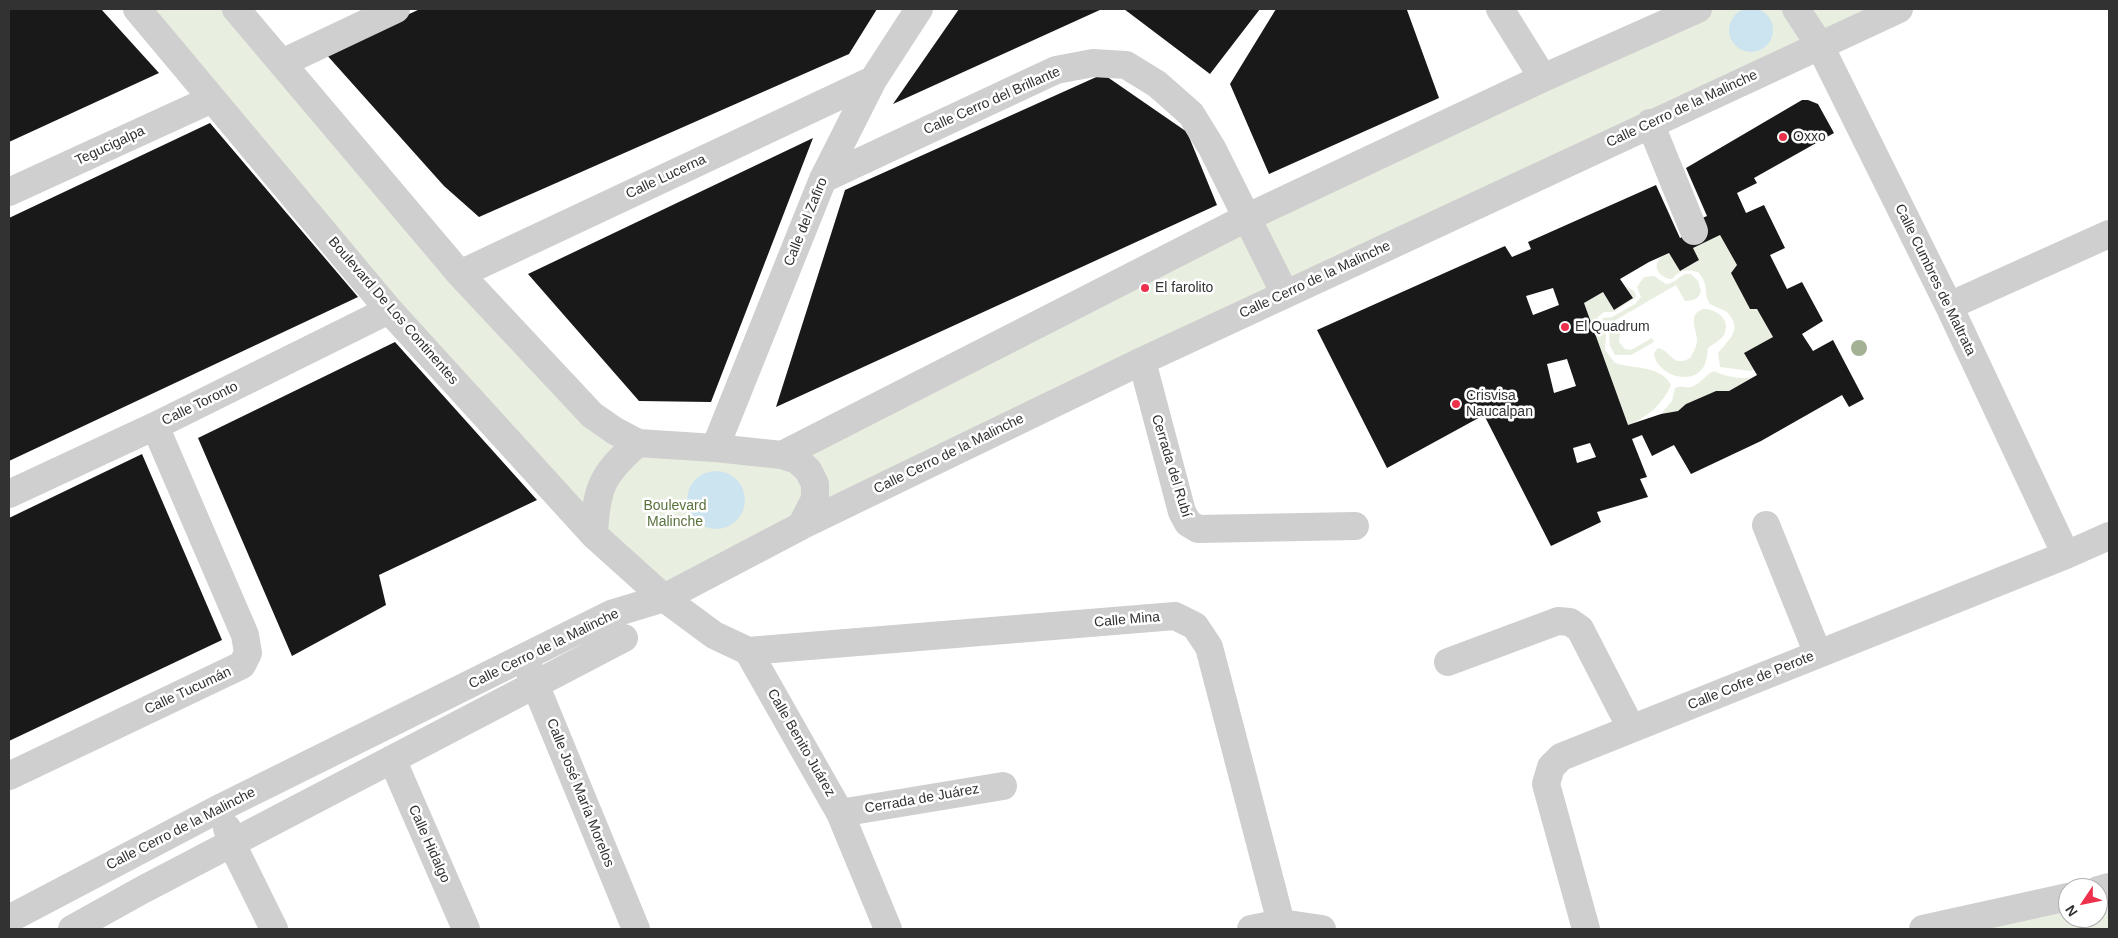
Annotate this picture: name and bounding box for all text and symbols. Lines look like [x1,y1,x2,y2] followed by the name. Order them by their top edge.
[921,63,1063,139] street label: Calle Cerro del Brillante
[1604,67,1760,151] street label: Calle Cerro de la Malinche
[73,123,147,169] street label: Tegucigalpa
[1793,129,1826,145] place label: Oxxo
[1777,131,1789,143] marker: Oxxo
[623,151,709,203] street label: Calle Lucerna
[781,175,831,269] street label: Calle del Zafiro
[1891,201,1979,359] street label: Calle Cumbres de Maltrata
[324,234,462,388] street label: Boulevard De Los Continentes
[1237,238,1393,322] street label: Calle Cerro de la Malinche
[1155,280,1213,296] place label: El farolito
[1139,282,1151,294] marker: El farolito
[1575,319,1650,335] place label: El Quadrum
[1559,321,1571,333] marker: El Quadrum
[159,378,241,430] street label: Calle Toronto
[1466,388,1533,421] place label: Crisvisa Naucalpan
[1450,398,1462,410] marker: Crisvisa Naucalpan
[871,410,1027,498] street label: Calle Cerro de la Malinche
[1147,413,1195,519] street label: Cerrada del Rubí
[643,498,707,530] park label: Boulevard Malinche
[466,605,622,693] street label: Calle Cerro de la Malinche
[1093,609,1161,631] street label: Calle Mina
[1685,648,1817,714] street label: Calle Cofre de Perote
[142,664,234,718] street label: Calle Tucumán
[763,686,839,800] street label: Calle Benito Juárez
[542,716,618,870] street label: Calle José María Morelos
[863,781,981,817] street label: Cerrada de Juárez
[104,784,258,874] street label: Calle Cerro de la Malinche
[404,803,454,885] street label: Calle Hidalgo
[2058,878,2108,928] north arrow
[2062,902,2081,919] text: N

